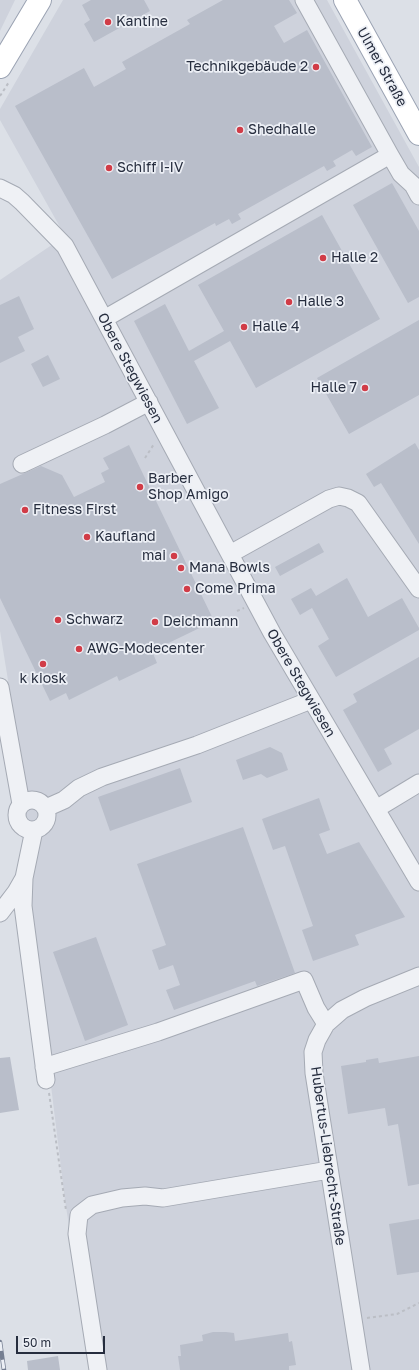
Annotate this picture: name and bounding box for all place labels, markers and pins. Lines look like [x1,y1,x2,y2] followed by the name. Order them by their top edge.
[116,14,168,30] place label: Kantine
[103,17,113,27] marker: Kantine
[186,59,308,75] place label: Technikgebäude 2
[311,62,321,72] marker: Technikgebäude 2
[248,122,316,138] place label: Shedhalle
[235,125,245,135] marker: Shedhalle
[117,160,183,176] place label: Schiff I-IV
[104,163,114,173] marker: Schiff I-IV
[331,250,378,266] place label: Halle 2
[318,253,328,263] marker: Halle 2
[297,294,344,310] place label: Halle 3
[284,297,294,307] marker: Halle 3
[252,319,300,335] place label: Halle 4
[239,322,249,332] marker: Halle 4
[311,380,357,396] place label: Halle 7
[360,383,370,393] marker: Halle 7
[148,471,229,504] place label: Barber Shop Amigo
[135,482,145,492] marker: Barber Shop Amigo
[33,502,116,518] place label: Fitness First
[20,505,30,515] marker: Fitness First
[95,529,156,545] place label: Kaufland
[82,532,92,542] marker: Kaufland
[142,548,166,564] place label: mai
[169,551,179,561] marker: mai
[189,560,270,576] place label: Mana Bowls
[176,563,186,573] marker: Mana Bowls
[195,581,276,597] place label: Come Prima
[182,584,192,594] marker: Come Prima
[66,612,123,628] place label: Schwarz
[163,614,238,630] place label: Deichmann
[53,615,63,625] marker: Schwarz
[150,617,160,627] marker: Deichmann
[87,641,205,657] place label: AWG-Modecenter
[74,644,84,654] marker: AWG-Modecenter
[38,659,48,669] marker: k kiosk
[20,671,66,687] place label: k kiosk

